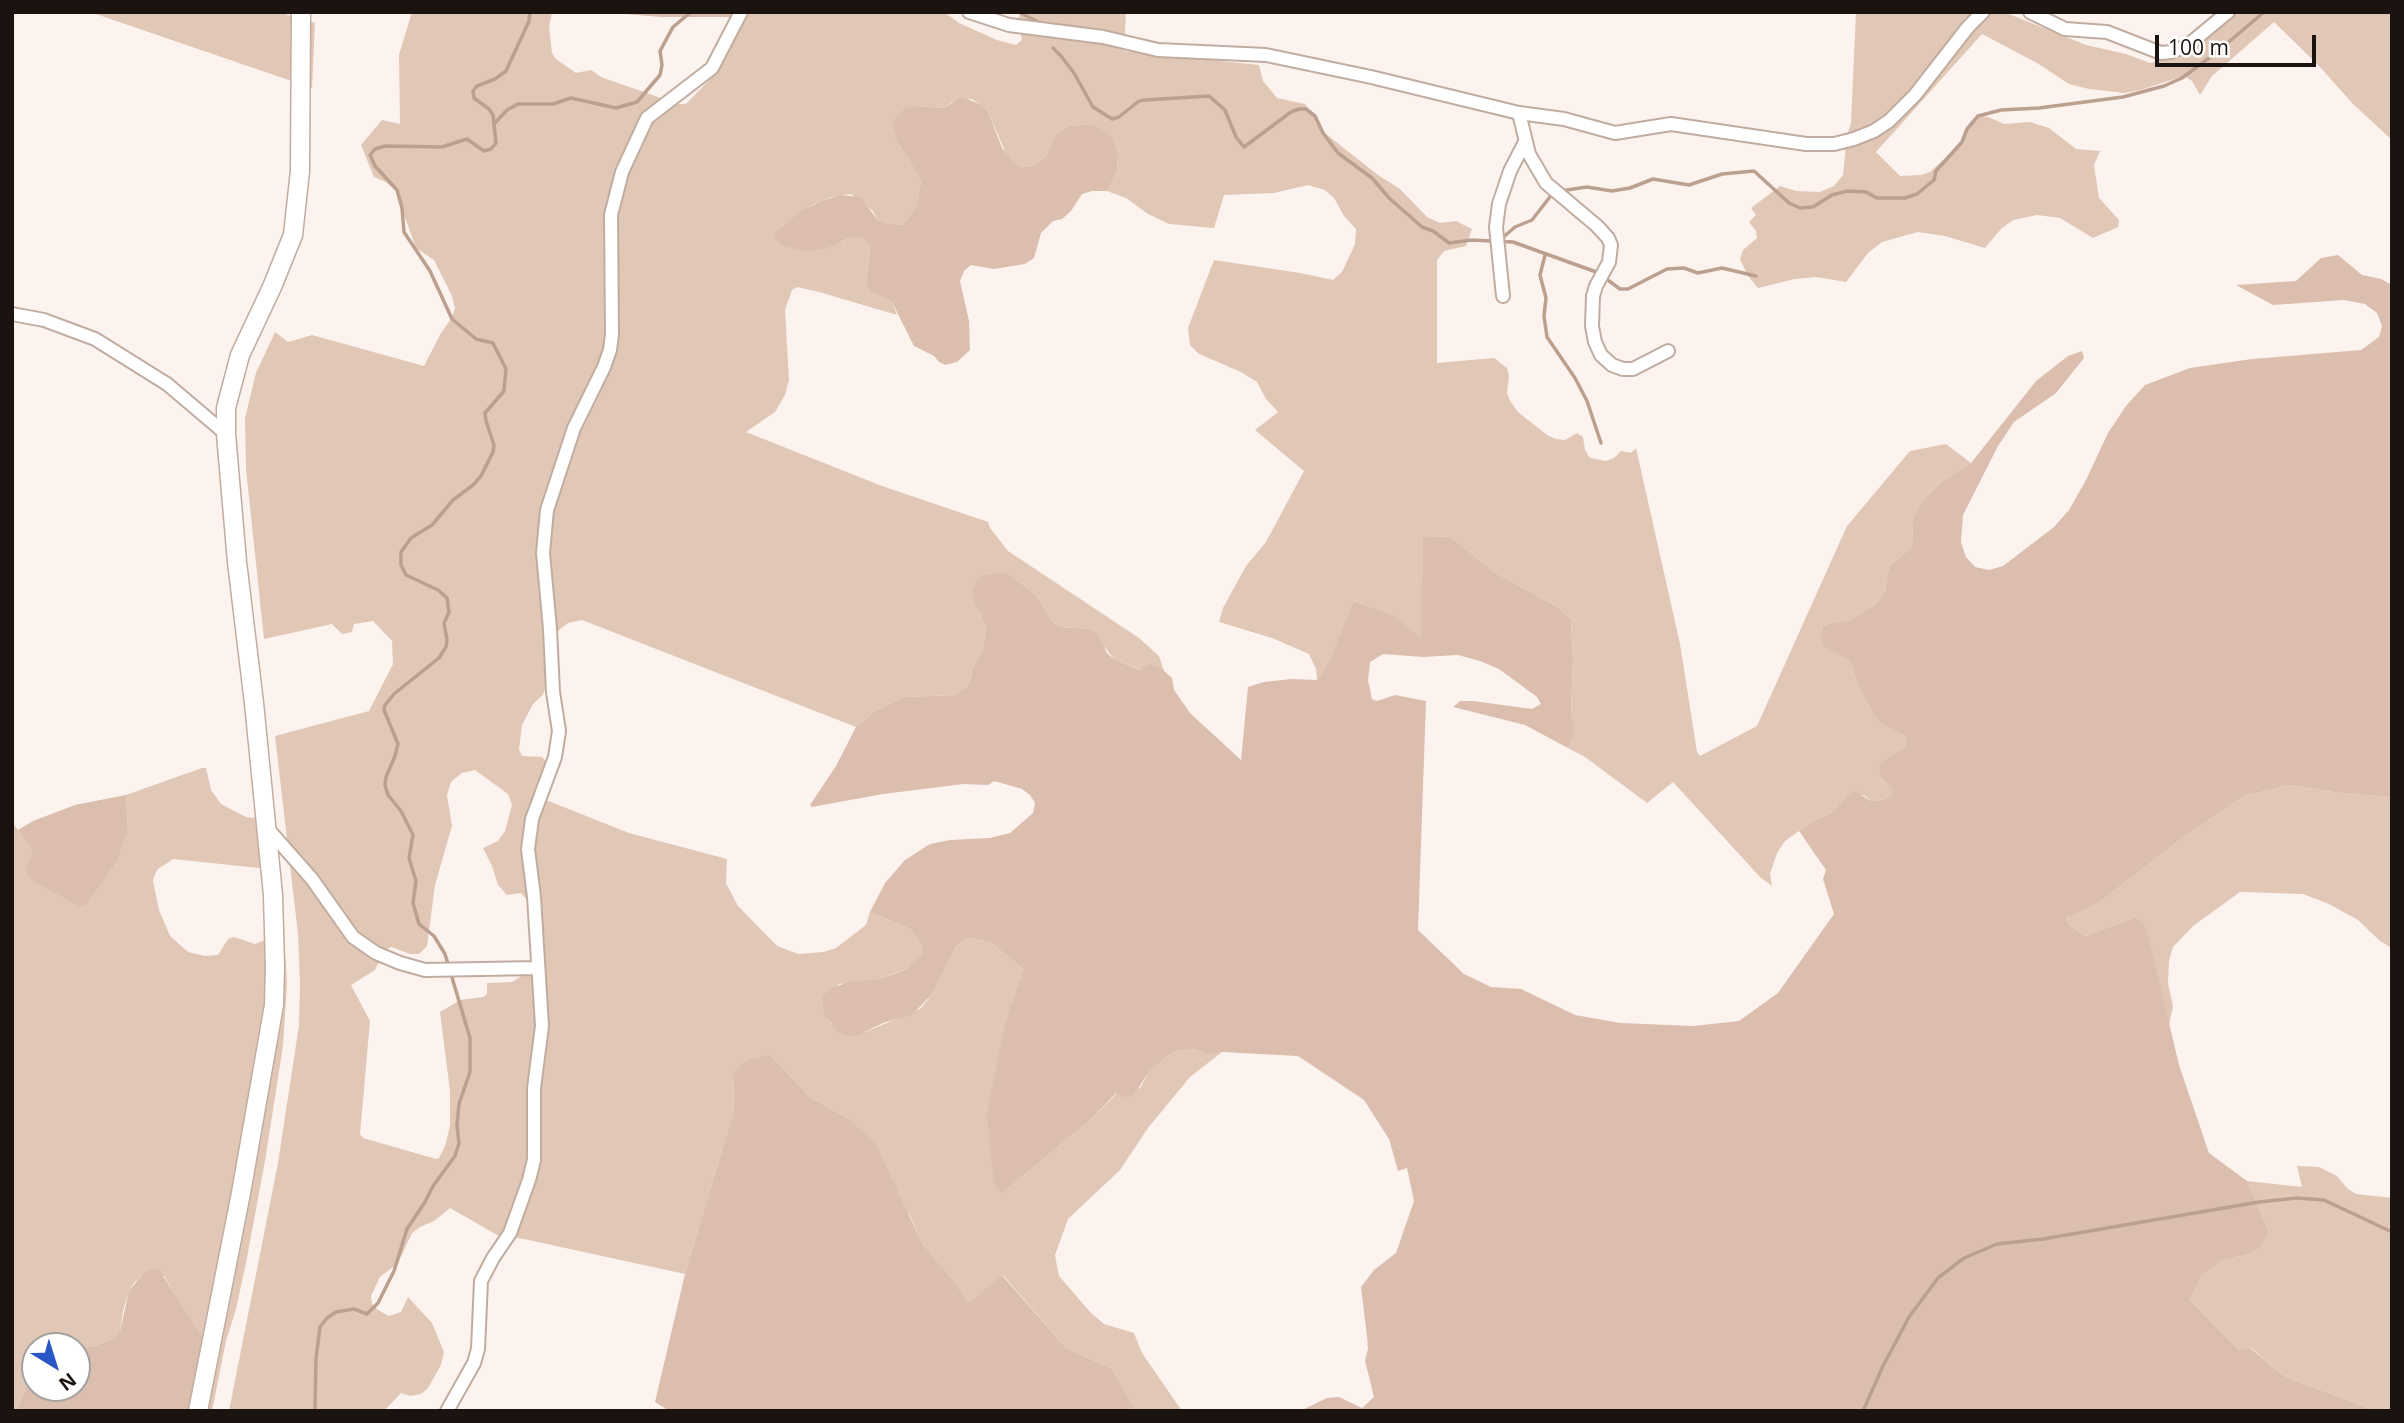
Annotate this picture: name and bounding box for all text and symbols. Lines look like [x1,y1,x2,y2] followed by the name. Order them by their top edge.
[2159,21,2320,65] scale bar
[2168,33,2229,61] text: 100 m
[21,1332,91,1402] north arrow
[54,1367,82,1397] text: N

